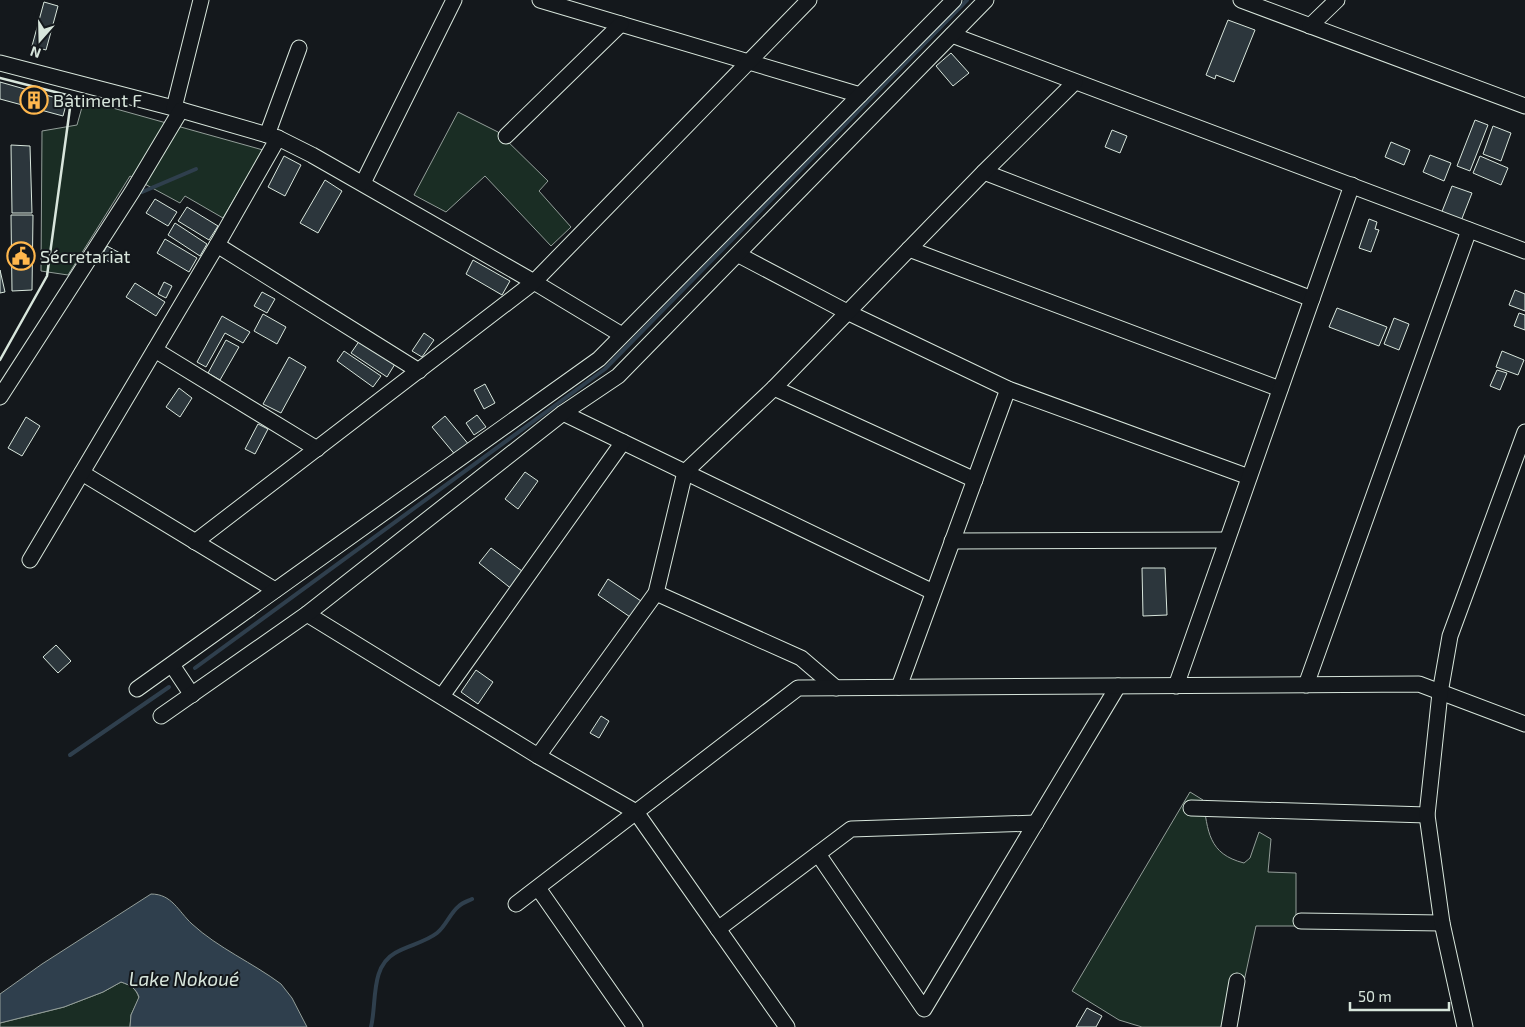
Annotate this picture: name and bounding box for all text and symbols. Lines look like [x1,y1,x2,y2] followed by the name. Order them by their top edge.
[15,15,65,65] north arrow
[28,43,43,62] text: N
[19,85,49,115] building icon: Bâtiment F
[53,89,142,111] place label: Bâtiment F
[6,241,36,271] public building icon: Sécretariat
[40,245,131,267] place label: Sécretariat
[129,967,239,990] water label: Lake Nokoué
[1350,980,1449,1012] scale bar
[1358,987,1392,1005] text: 50 m

